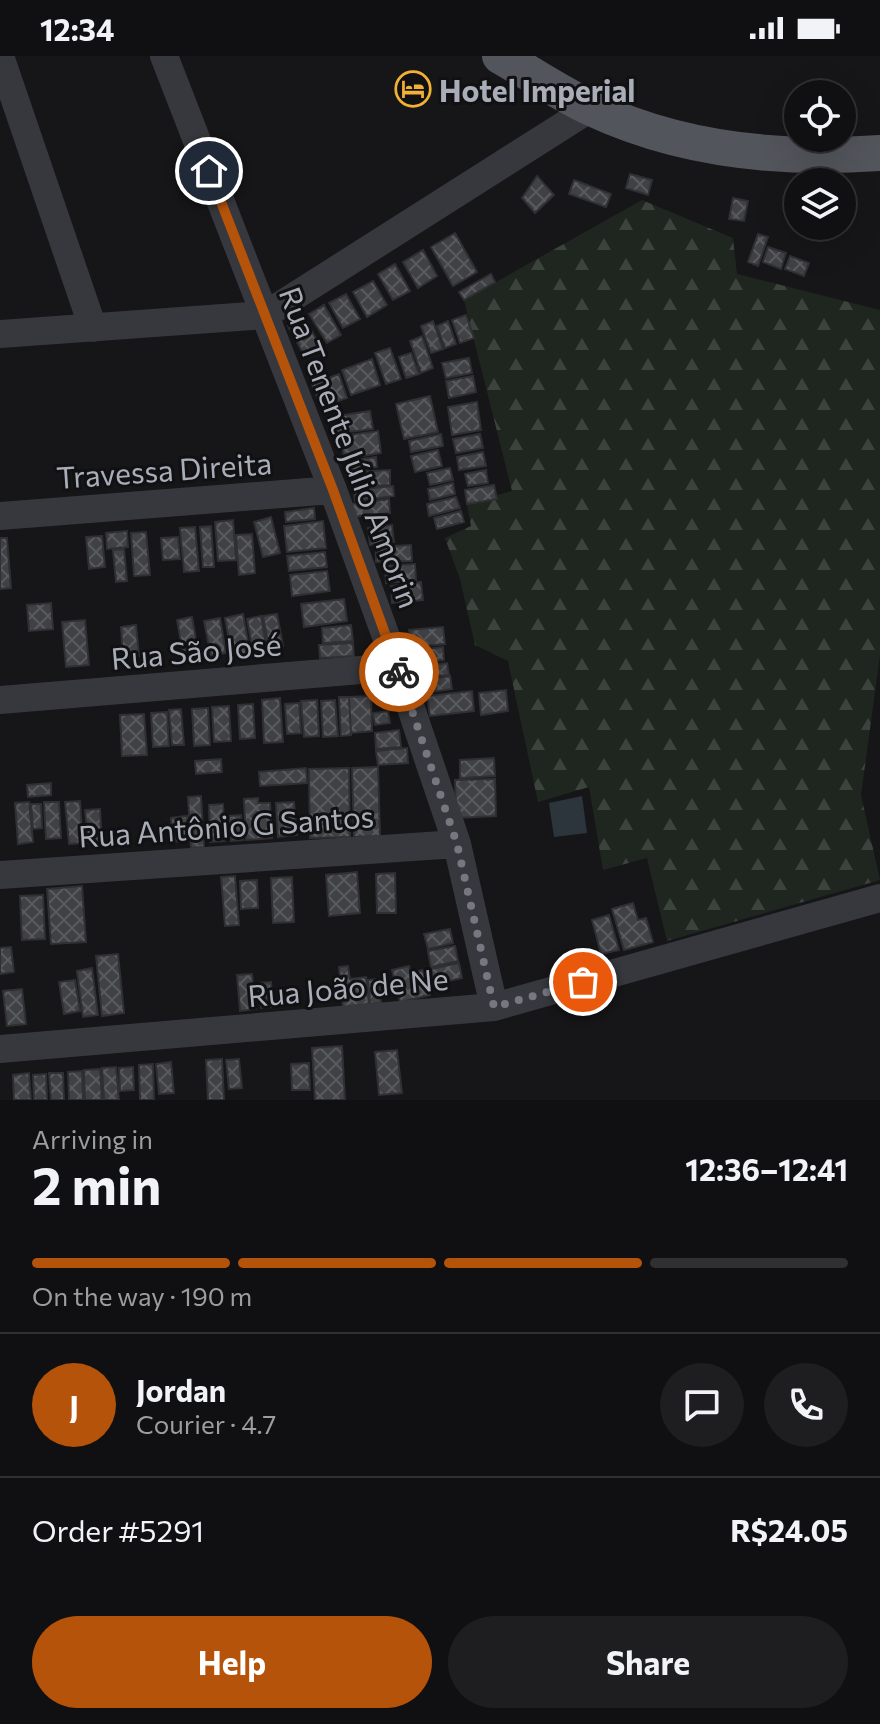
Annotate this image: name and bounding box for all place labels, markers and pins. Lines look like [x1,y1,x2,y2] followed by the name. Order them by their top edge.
[394,70,432,108] hotel icon: Hotel Imperial
[439,71,635,108] place label: Hotel Imperial
[175,137,243,205] pin
[549,948,617,1016] pin

